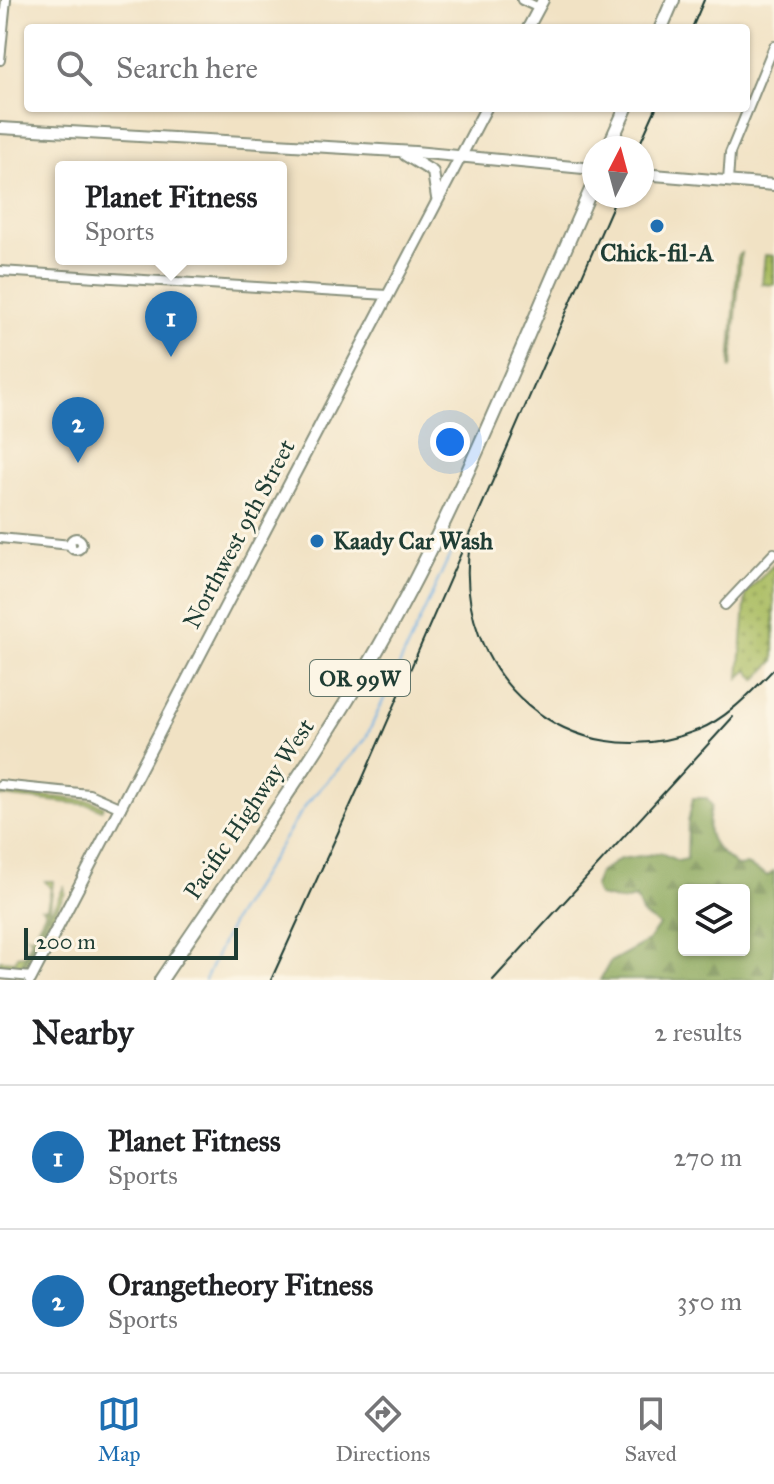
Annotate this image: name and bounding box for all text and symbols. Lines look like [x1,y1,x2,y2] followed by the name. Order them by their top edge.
[24,24,750,112] search box
[52,46,96,90] icon: search
[116,50,258,86] text: Search here
[582,136,654,208] north arrow
[55,161,287,265] popup
[85,179,257,215] text: Planet Fitness
[85,215,154,247] text: Sports
[648,217,666,235] marker: Chick-fil-A
[600,238,715,268] place label: Chick-fil-A
[145,291,197,357] pin: 1
[52,397,104,463] pin: 2
[430,422,470,462] your location
[176,434,302,634] street label: Northwest 9th Street
[333,526,494,556] place label: Kaady Car Wash
[308,532,326,550] marker: Kaady Car Wash
[310,660,410,696] road number: OR 99W
[177,712,321,905] street label: Pacific Highway West
[678,884,750,956] map controls
[678,884,750,956] button: layers
[24,924,238,960] scale bar
[36,928,96,955] text: 200 m
[32,1012,134,1053] text: Nearby
[654,1016,742,1048] text: 2 results
[108,1123,281,1159] text: Planet Fitness
[53,1141,63,1173] text: 1
[673,1141,742,1173] text: 270 m
[108,1159,178,1191] text: Sports
[108,1267,373,1303] text: Orangetheory Fitness
[52,1285,64,1317] text: 2
[677,1285,742,1317] text: 350 m
[108,1303,178,1335] text: Sports
[97,1392,141,1467] tab: Map
[335,1392,430,1467] tab: Directions
[625,1392,677,1467] tab: Saved

